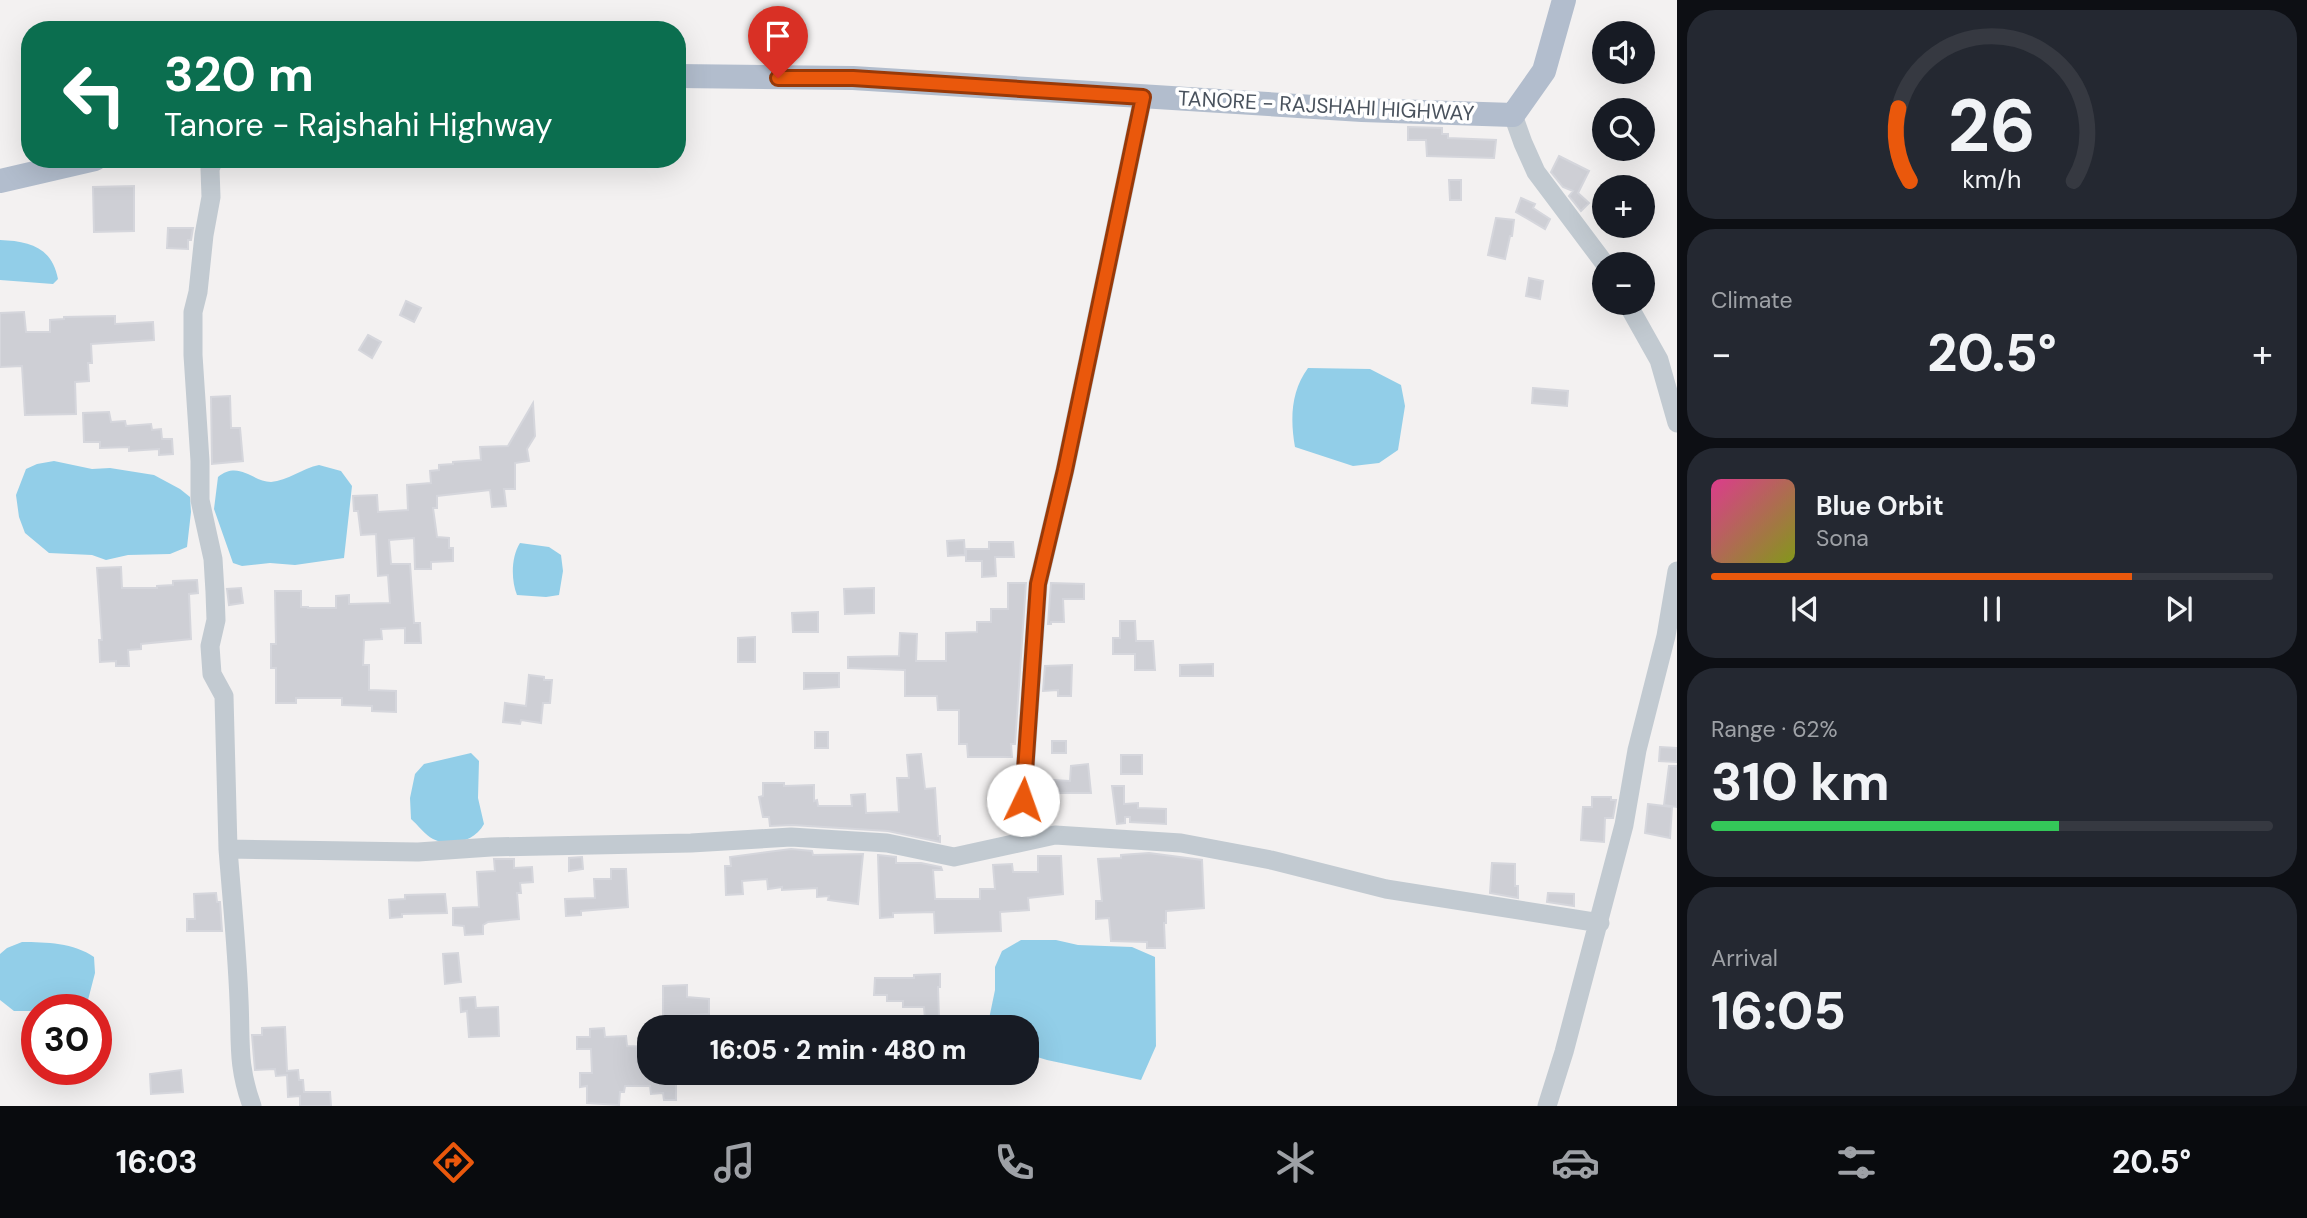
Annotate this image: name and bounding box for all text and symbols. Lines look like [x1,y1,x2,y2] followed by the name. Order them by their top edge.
[748,6,808,78] pin
[759,17,797,55] icon: arrive
[1592,21,1655,315] map controls
[1592,21,1655,84] button: sound
[164,42,314,106] text: 320 m
[49,49,140,140] icon: left
[1948,79,2036,174] text: 26
[1177,84,1475,128] street label: TANORE - RAJSHAHI HIGHWAY
[1592,98,1655,161] button: search
[164,104,553,146] text: Tanore - Rajshahi Highway
[1962,162,2022,195] text: km/h
[1592,175,1655,238] button: +
[1592,252,1655,315] button: −
[1711,285,1793,315] text: Climate
[1927,319,2057,387] text: 20.5°
[1711,329,1732,379] text: −
[2252,329,2273,379] text: +
[1816,489,1944,523] text: Blue Orbit
[1816,523,1869,553] text: Sona
[1786,590,1824,628] icon: previous
[1973,590,2011,628] icon: pause
[2160,590,2198,628] icon: next
[1711,714,1837,744] text: Range · 62%
[1711,748,1890,816] text: 310 km
[986,763,1060,837] position arrow
[1711,943,1778,973] text: Arrival
[1711,977,1846,1045] text: 16:05
[21,994,112,1085] speed limit sign: 30
[710,1033,966,1067] text: 16:05 · 2 min · 480 m
[429,1138,478,1187] icon: directions
[710,1138,759,1187] icon: music
[990,1138,1039,1187] icon: phone
[1271,1138,1320,1187] icon: climate
[1551,1138,1600,1187] icon: car
[1832,1138,1881,1187] icon: filters
[116,1141,198,1183] text: 16:03
[2112,1141,2191,1183] text: 20.5°

